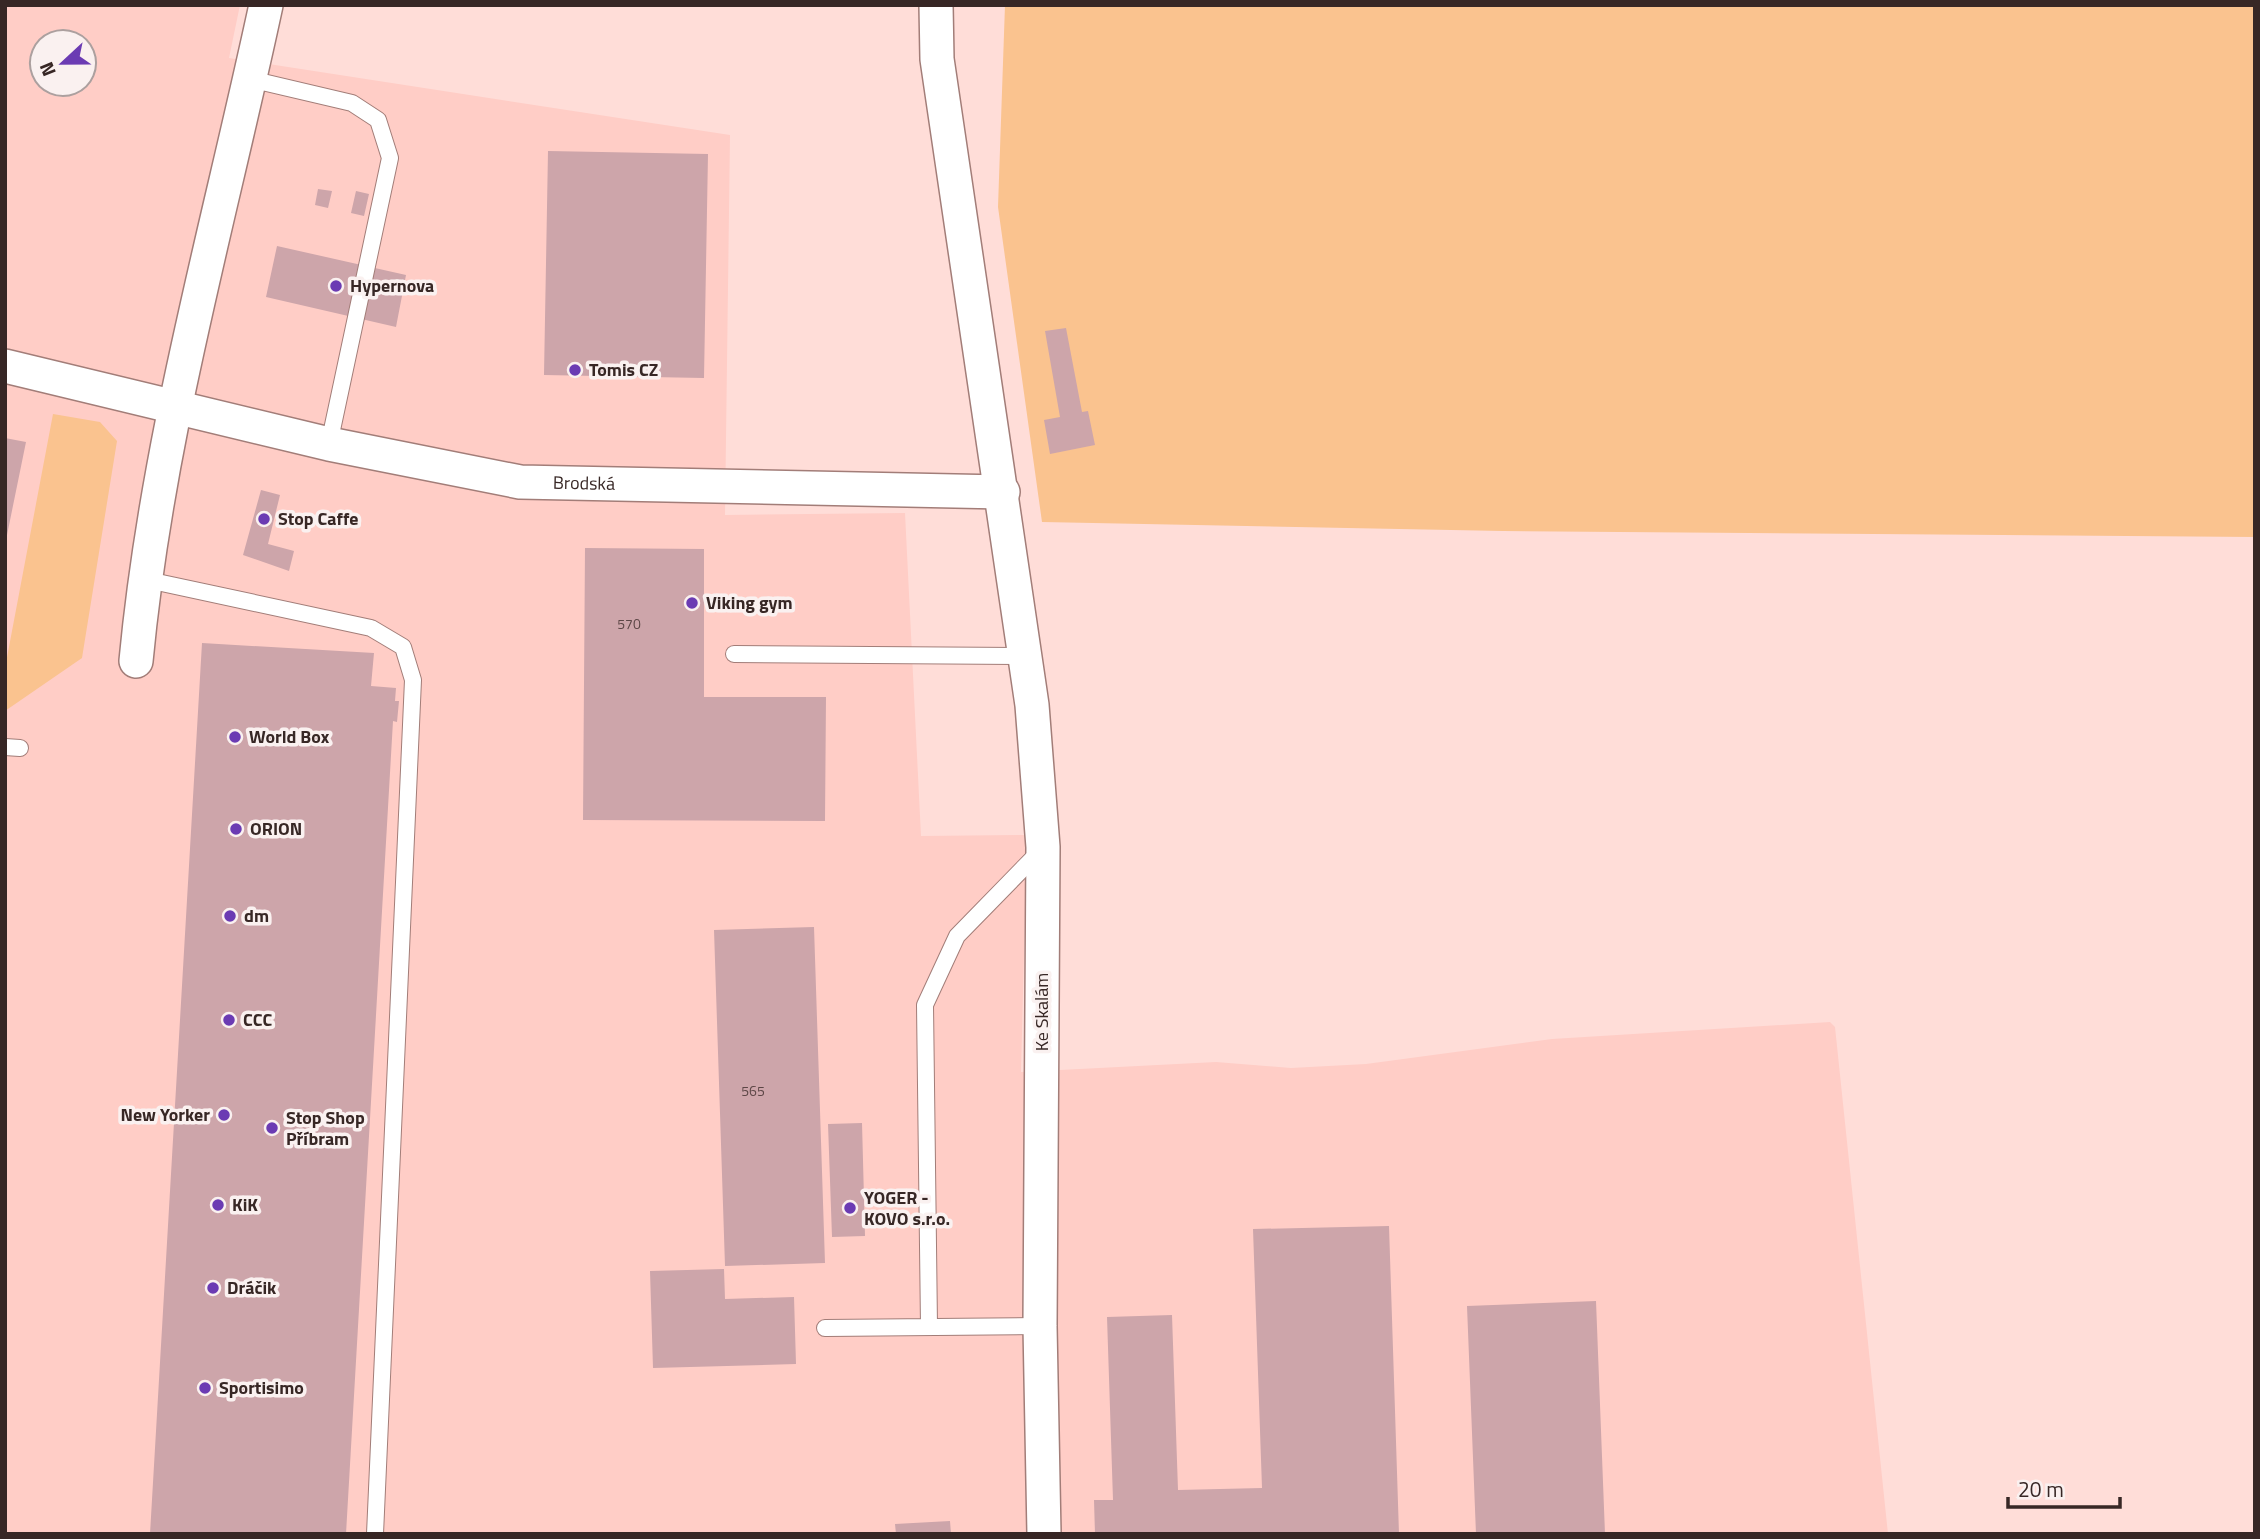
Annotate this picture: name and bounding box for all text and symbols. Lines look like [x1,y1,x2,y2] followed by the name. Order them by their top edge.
[28,28,98,98] north arrow
[31,58,63,81] text: N
[350,272,434,299] place label: Hypernova
[328,278,344,294] marker: Hypernova
[589,356,658,383] place label: Tomis CZ
[567,362,583,378] marker: Tomis CZ
[553,469,615,497] street label: Brodská
[278,505,359,532] place label: Stop Caffe
[256,511,272,527] marker: Stop Caffe
[706,589,793,616] place label: Viking gym
[684,595,700,611] marker: Viking gym
[617,613,641,634] house number: 570
[249,723,330,750] place label: World Box
[227,729,243,745] marker: World Box
[250,815,302,842] place label: ORION
[228,821,244,837] marker: ORION
[244,902,269,929] place label: dm
[222,908,238,924] marker: dm
[1028,973,1055,1051] street label: Ke Skalám
[243,1006,273,1033] place label: CCC
[221,1012,237,1028] marker: CCC
[741,1080,765,1101] house number: 565
[121,1101,210,1128] place label: New Yorker
[286,1104,365,1152] place label: Stop Shop Příbram
[216,1107,232,1123] marker: New Yorker
[264,1120,280,1136] marker: Stop Shop Příbram
[864,1184,950,1232] place label: YOGER - KOVO s.r.o.
[232,1191,258,1218] place label: KiK
[210,1197,226,1213] marker: KiK
[842,1200,858,1216] marker: YOGER - KOVO s.r.o.
[227,1274,277,1301] place label: Dráčik
[205,1280,221,1296] marker: Dráčik
[219,1374,304,1401] place label: Sportisimo
[197,1380,213,1396] marker: Sportisimo
[2008,1466,2120,1510] scale bar
[2018,1473,2064,1505] text: 20 m

